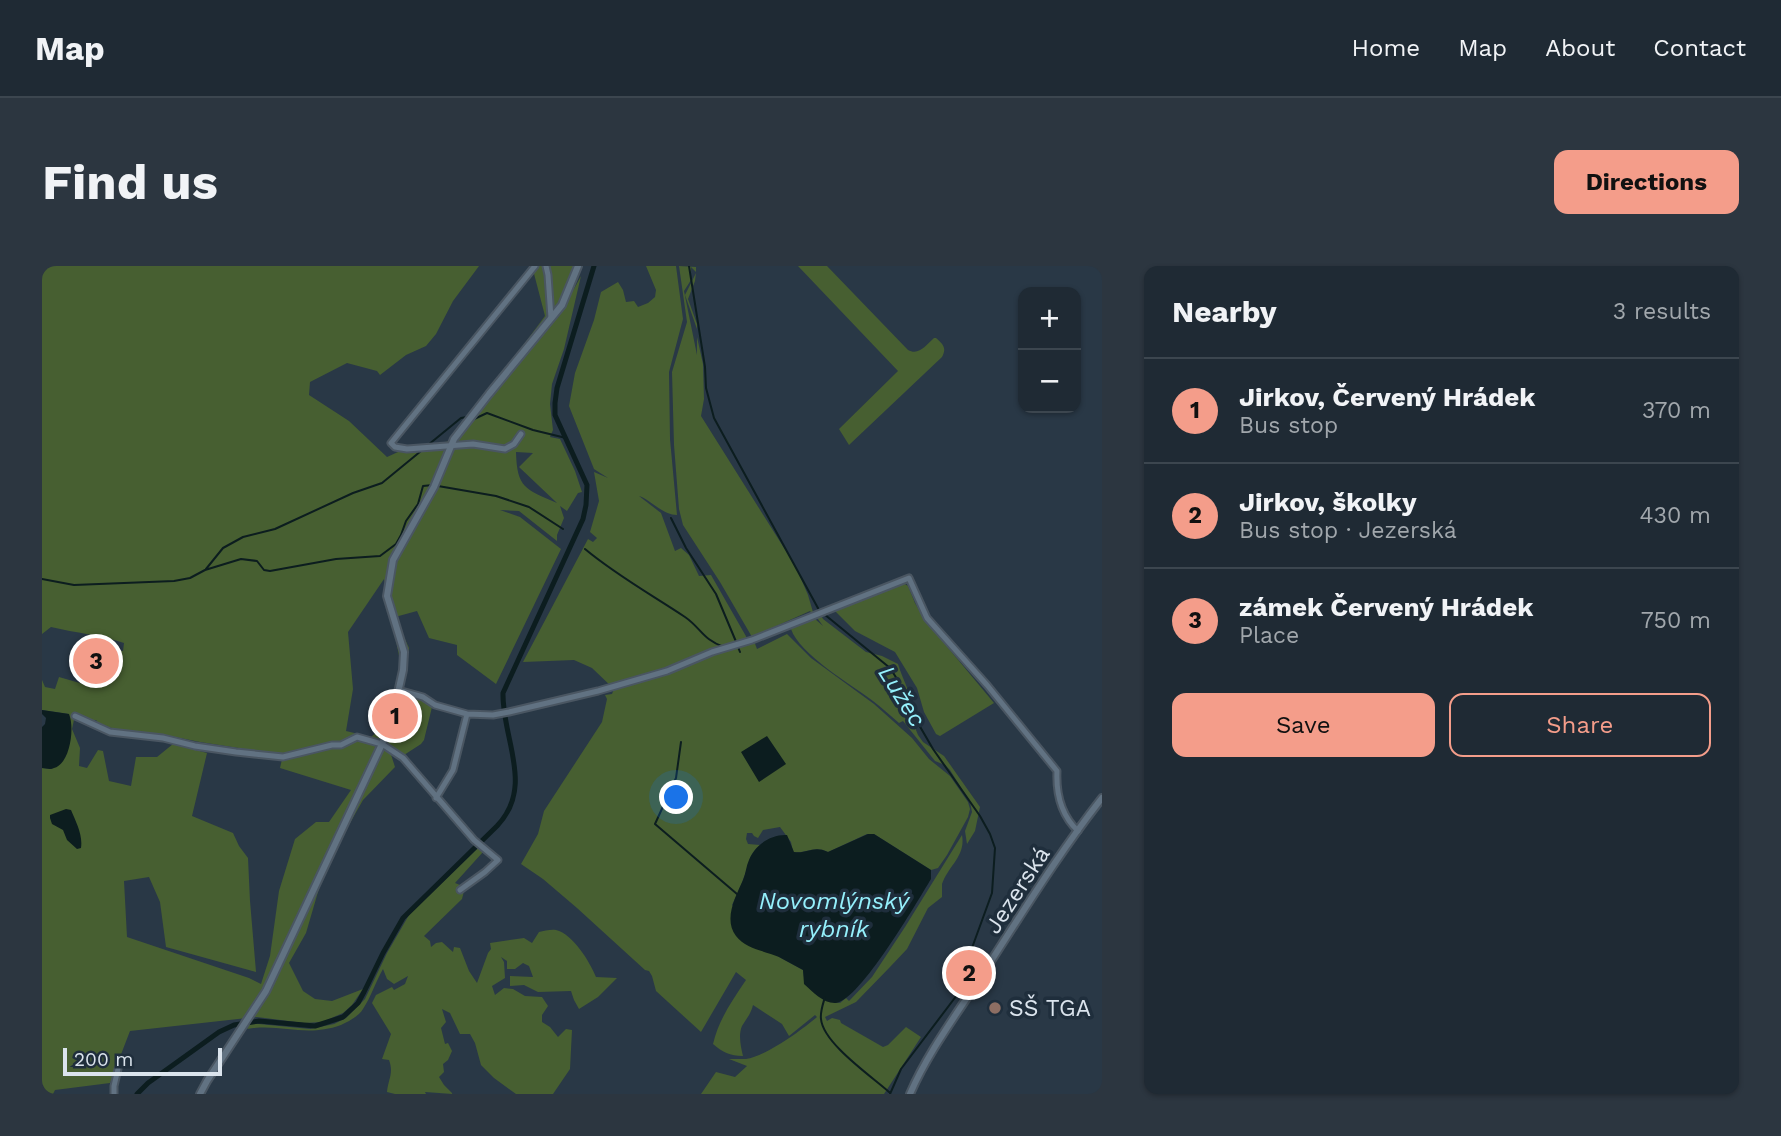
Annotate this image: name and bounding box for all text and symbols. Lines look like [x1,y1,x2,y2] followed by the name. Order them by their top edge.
[35,29,105,68] text: Map
[1352,34,1420,62] text: Home
[1458,34,1507,62] text: Map
[1545,34,1615,62] text: About
[1653,34,1746,62] text: Contact
[1554,150,1739,214] button: Directions
[42,153,218,211] text: Find us
[1018,287,1081,413] map controls
[1018,287,1081,350] button: +
[1172,294,1277,329] text: Nearby
[1613,298,1711,325] text: 3 results
[1018,350,1081,413] button: −
[1239,382,1536,412] text: Jirkov, Červený Hrádek
[1190,397,1200,424] text: 1
[1642,397,1711,424] text: 370 m
[1239,412,1338,439] text: Bus stop
[1239,487,1417,517] text: Jirkov, školky
[1188,502,1202,529] text: 2
[1639,502,1711,529] text: 430 m
[1239,517,1457,544] text: Bus stop · Jezerská
[1239,592,1533,622] text: zámek Červený Hrádek
[1188,607,1202,634] text: 3
[1641,607,1711,634] text: 750 m
[1239,622,1299,649] text: Place
[73,635,119,687] pin: 3
[873,660,932,732] water label: Lužec
[372,690,418,742] pin: 1
[1172,693,1435,757] button: Save
[1449,693,1711,757] button: Share
[659,780,693,814] your location
[979,842,1056,939] street label: Jezerská
[759,887,911,943] water label: Novomlýnský rybník
[946,947,992,999] pin: 2
[1009,994,1091,1022] place label: SŠ TGA
[987,1000,1003,1016] marker: SŠ TGA
[63,1045,222,1077] scale bar
[74,1048,133,1071] text: 200 m

